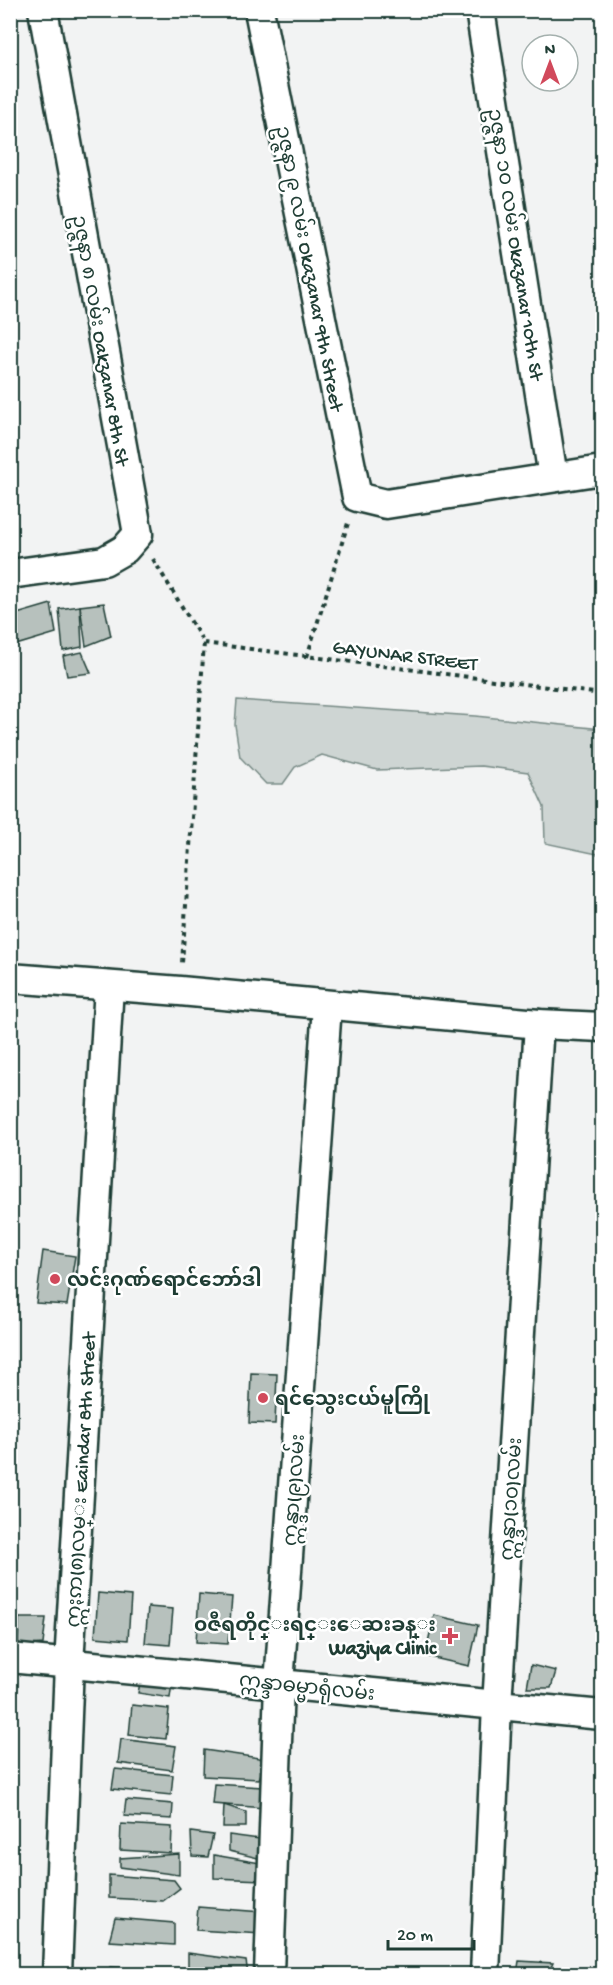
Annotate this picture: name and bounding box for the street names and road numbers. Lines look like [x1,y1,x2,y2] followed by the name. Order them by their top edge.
[479,106,553,384] street label: ဥဇ္ဇနာ ၁၀ လမ်း Okazanar 10th St
[267,123,353,415] street label: ဥဇ္ဇနာ ၉ လမ်း Okazanar 9th Street
[64,212,138,470] street label: ဥဇ္ဇနာ ၈ လမ်း Oakzanar 8th St
[331,637,479,678] street label: GAYUNAR STREET
[64,1330,104,1628] street label: ဣႏၵာ(၈)လမ္း Eaindar 8th Street
[275,1433,313,1547] street label: ဣန္ဒာ(၉)လမ်း
[492,1436,531,1562] street label: ဣန္ဒာ(၁၀)လမ်း
[237,1665,376,1710] street label: ဣန္ဒာဓမ္မာရုံလမ်း

